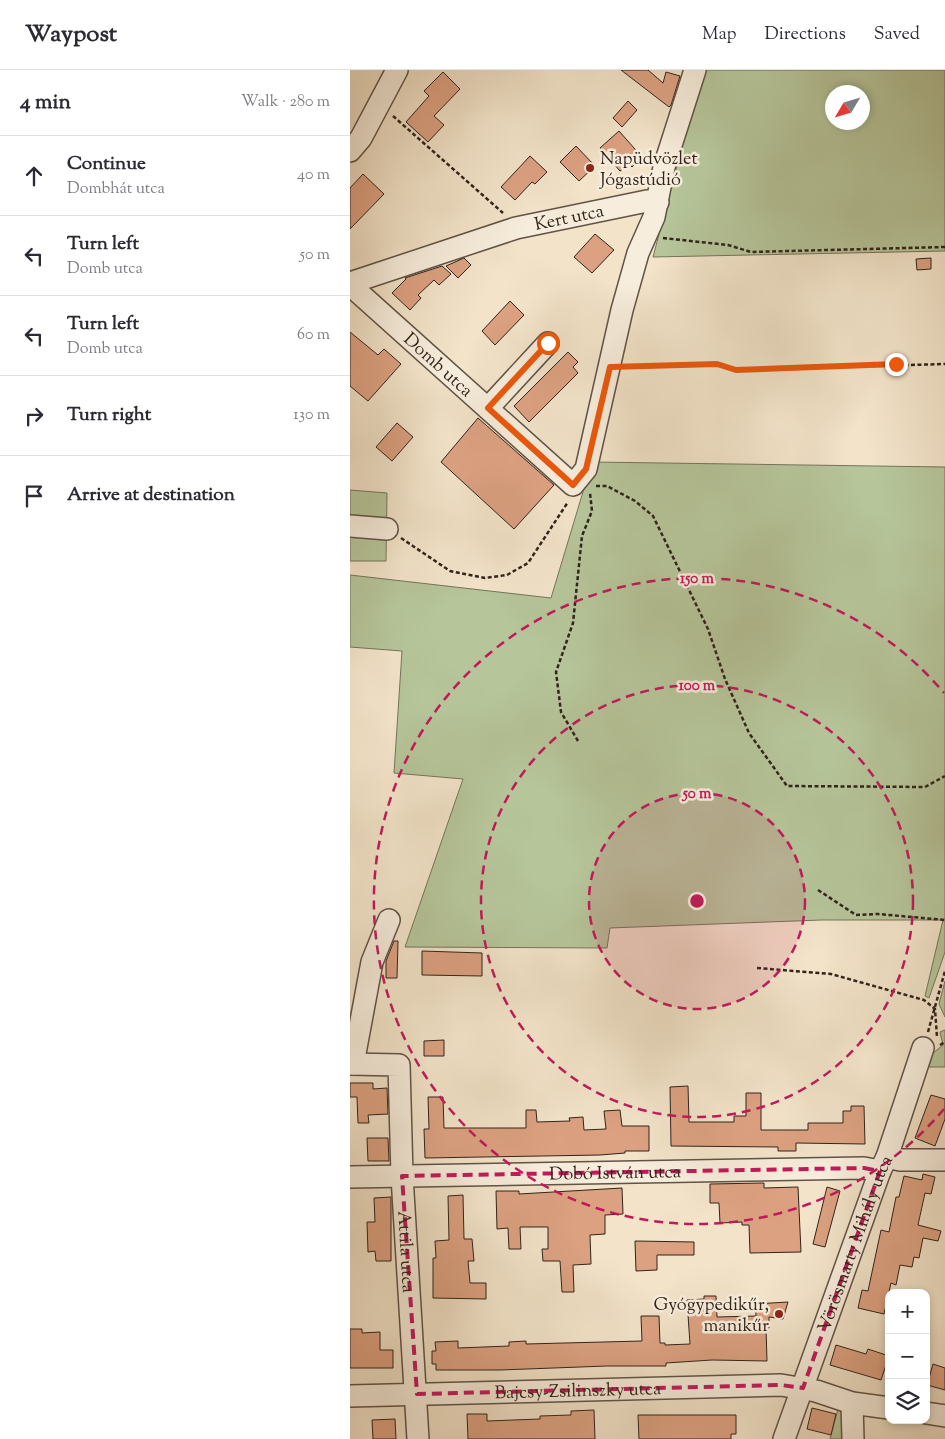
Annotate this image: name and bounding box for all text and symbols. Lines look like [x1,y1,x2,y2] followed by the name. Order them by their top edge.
[25,18,117,52] text: Waypost
[702,22,737,48] text: Map
[765,22,846,48] text: Directions
[874,22,920,48] text: Saved
[825,85,870,130] north arrow
[20,88,71,118] text: 4 min
[241,91,330,114] text: Walk · 280 m
[599,147,698,194] place label: Napüdvözlet Jógastúdió
[67,151,146,178] text: Continue
[20,162,48,190] icon: ahead
[584,162,596,174] marker: Napüdvözlet Jógastúdió
[297,164,330,187] text: 40 m
[67,178,165,201] text: Dombhát utca
[532,199,607,239] street label: Kert utca
[67,231,139,258] text: Turn left
[20,242,48,270] icon: left
[299,244,330,267] text: 50 m
[67,258,143,281] text: Domb utca
[67,311,139,338] text: Turn left
[20,322,48,350] icon: left
[297,324,330,347] text: 60 m
[397,328,478,404] street label: Domb utca
[537,332,560,355] route start
[67,338,143,361] text: Domb utca
[885,353,908,376] route end
[20,402,48,430] icon: right
[67,402,151,429] text: Turn right
[293,404,330,427] text: 130 m
[20,482,48,510] icon: arrive
[67,482,235,509] text: Arrive at destination
[680,569,714,590] text: 150 m
[679,676,716,697] text: 100 m
[682,784,712,805] text: 50 m
[688,892,706,910] centre of rings
[812,1151,901,1336] street label: Vörösmarty Mihály utca
[549,1160,681,1189] street label: Dobó István utca
[389,1210,420,1294] street label: Attila utca
[885,1289,930,1424] map controls
[885,1289,930,1334] button: +
[653,1293,769,1340] place label: Gyógypedikűr, manikűr
[773,1308,785,1320] marker: Gyógypedikűr, manikűr
[885,1334,930,1379] button: −
[494,1377,662,1407] street label: Bajcsy-Zsilinszky utca
[885,1379,930,1424] button: layers

